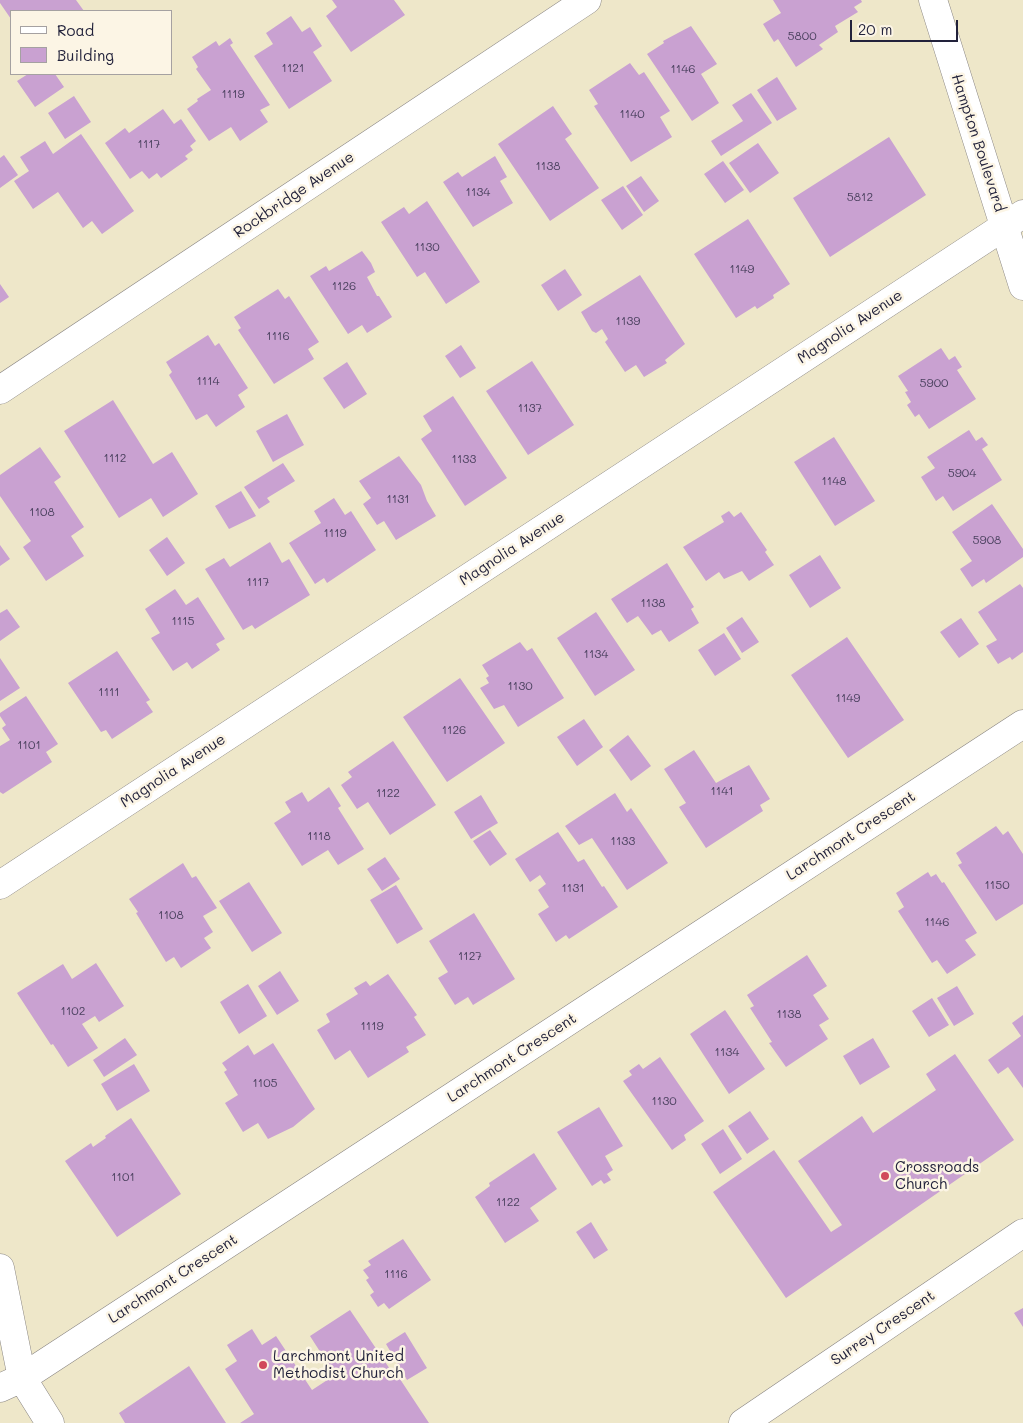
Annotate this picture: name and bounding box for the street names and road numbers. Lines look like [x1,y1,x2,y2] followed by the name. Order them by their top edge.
[947,72,1009,214] street label: Hampton Boulevard
[230,148,358,242] street label: Rockbridge Avenue
[794,286,906,368] street label: Magnolia Avenue
[456,508,568,590] street label: Magnolia Avenue
[117,730,229,812] street label: Magnolia Avenue
[783,787,919,885] street label: Larchmont Crescent
[444,1009,580,1107] street label: Larchmont Crescent
[105,1230,241,1328] street label: Larchmont Crescent
[828,1287,938,1369] street label: Surrey Crescent

